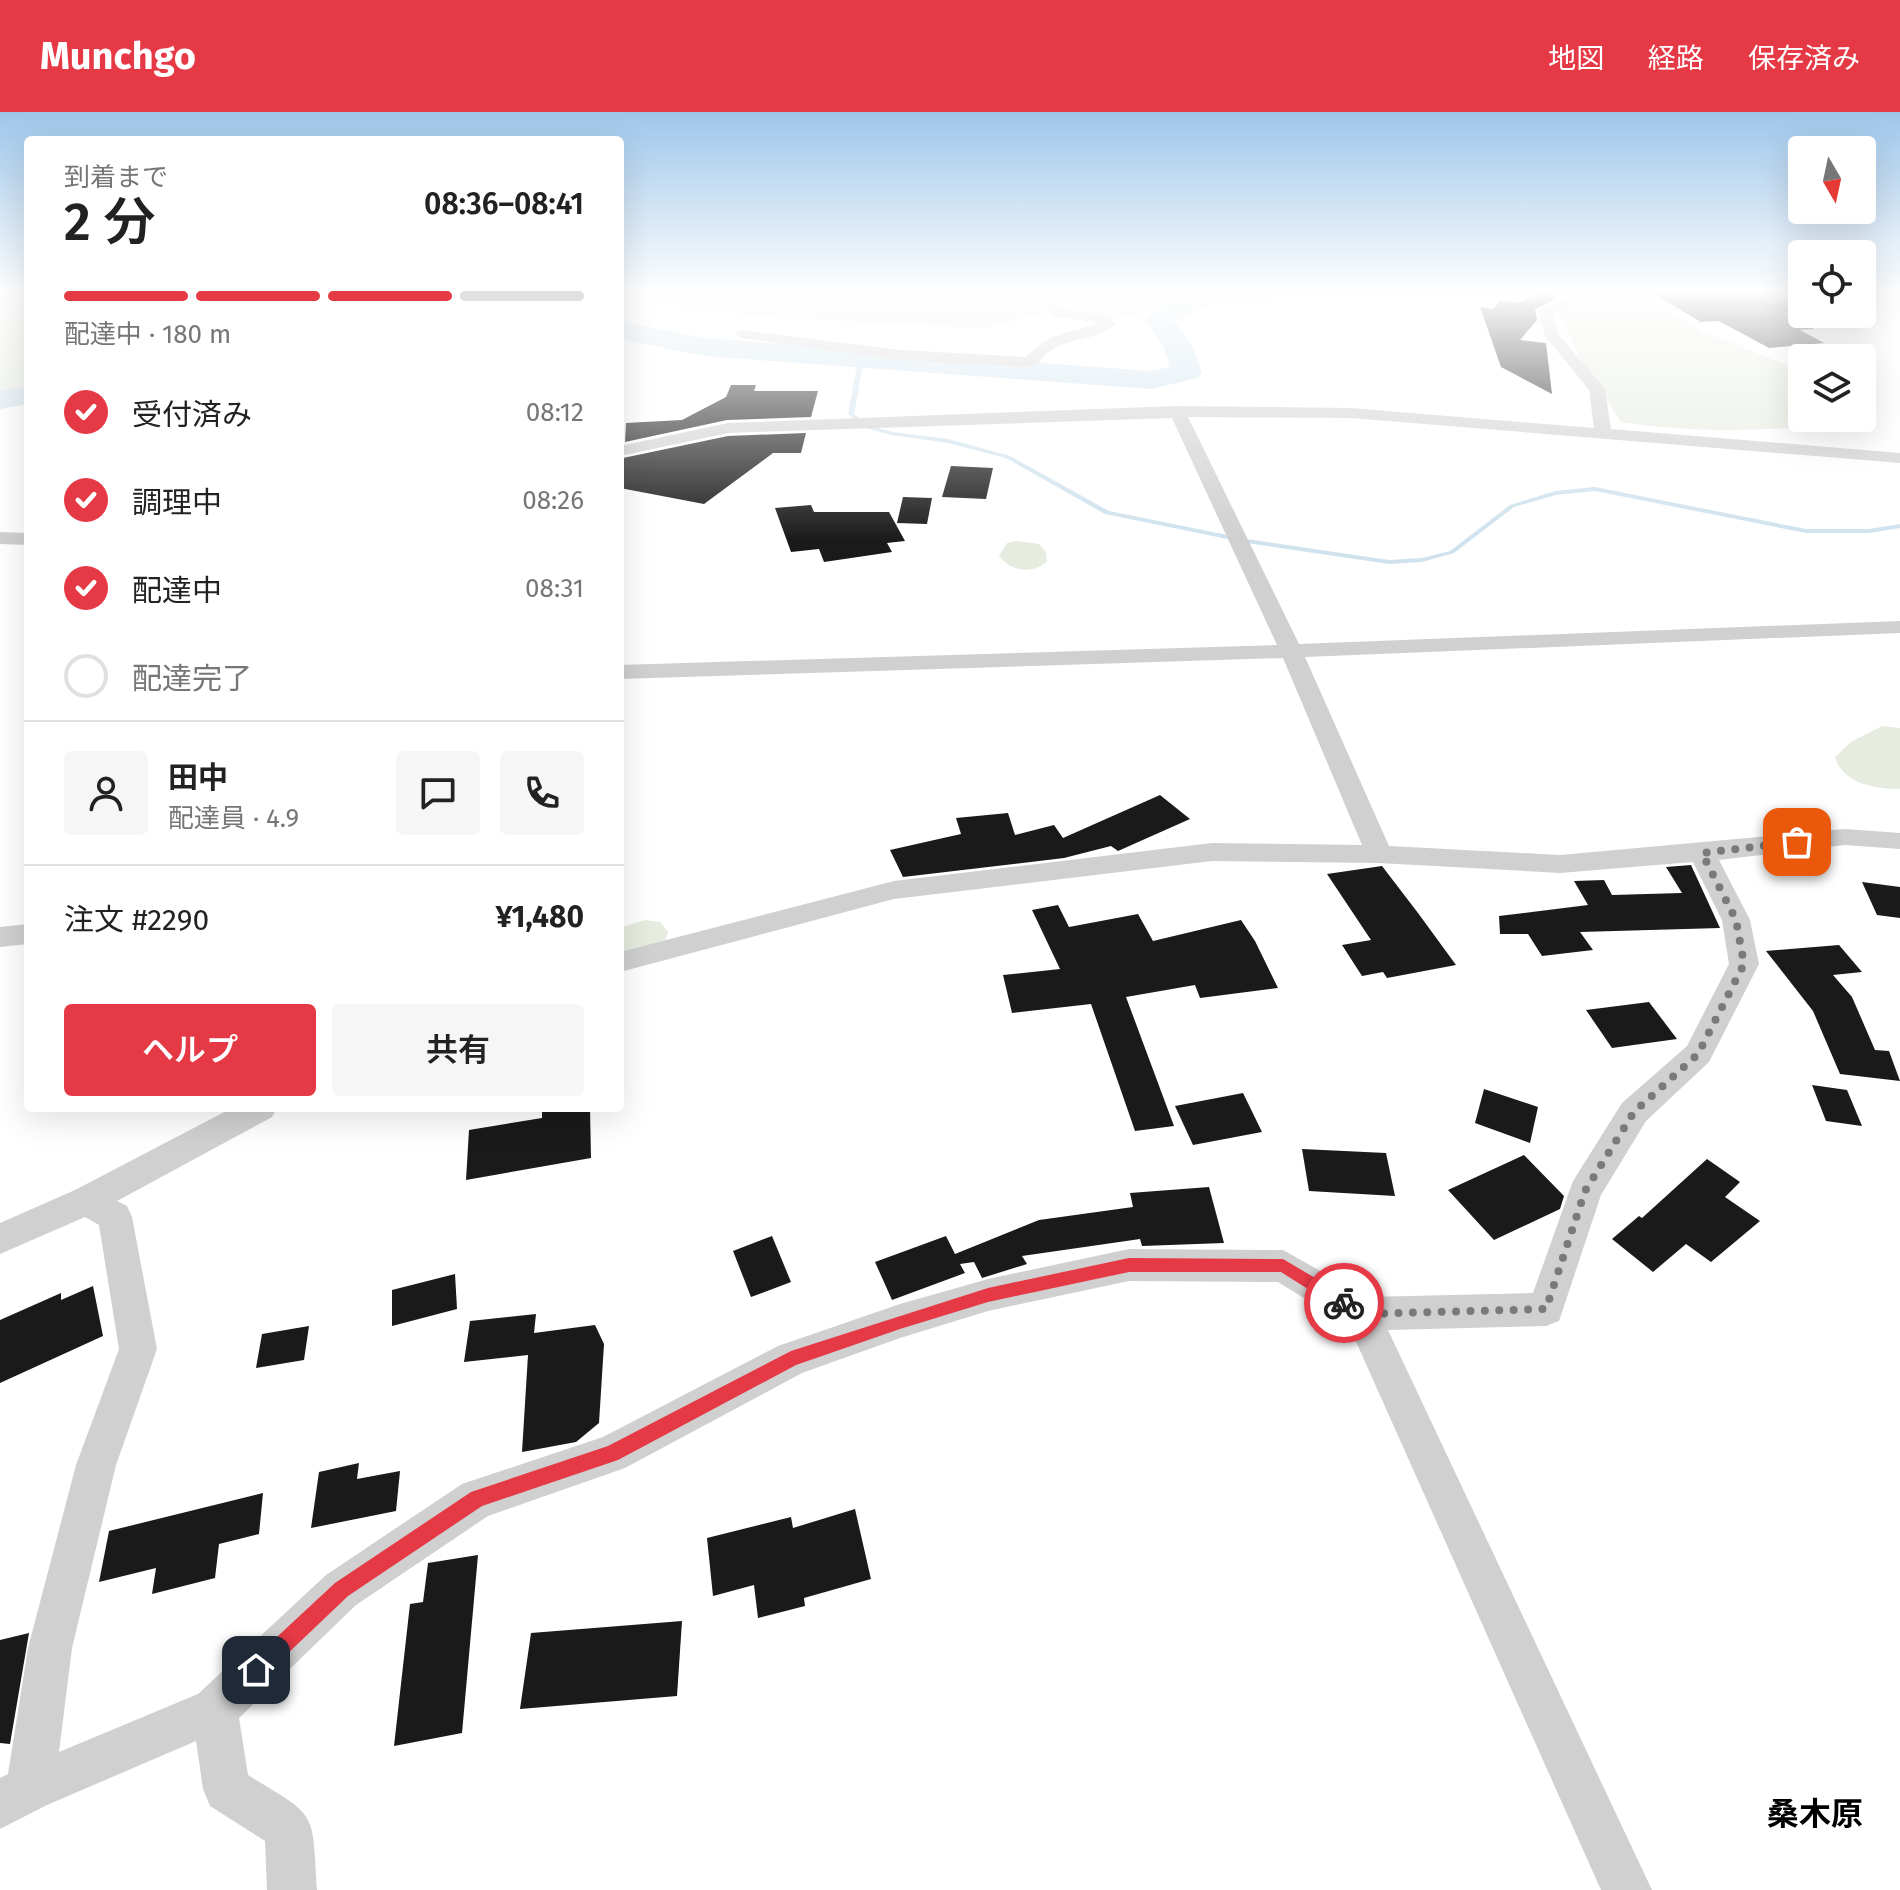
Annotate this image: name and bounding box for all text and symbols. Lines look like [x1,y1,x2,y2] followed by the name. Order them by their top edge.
[40,33,196,79] text: Munchgo
[1548,42,1604,75] text: 地図
[1648,42,1704,75] text: 経路
[1748,42,1860,75] text: 保存済み
[1788,136,1876,224] north arrow
[1788,136,1876,432] map controls
[64,162,168,193] text: 到着まで
[424,186,584,222] text: 08:36–08:41
[64,191,155,254] text: 2 分
[1788,240,1876,328] button: locate
[64,319,231,350] text: 配達中 · 180 m
[1788,344,1876,432] button: layers
[64,390,108,434] icon: check
[132,397,252,433] text: 受付済み
[526,397,584,428] text: 08:12
[64,478,108,522] icon: check
[132,485,222,521] text: 調理中
[522,485,584,516] text: 08:26
[64,566,108,610] icon: check
[132,573,222,609] text: 配達中
[525,573,584,604] text: 08:31
[132,661,252,697] text: 配達完了
[64,751,148,835] button: person
[396,751,480,835] button: chat
[500,751,584,835] button: phone
[168,760,228,796] text: 田中
[168,803,299,834] text: 配達員 · 4.9
[1763,808,1831,876] pin
[1775,820,1819,864] icon: bag
[495,899,584,935] text: ¥1,480
[64,902,209,938] text: 注文 #2290
[64,1004,316,1096] button: ヘルプ
[332,1004,584,1096] button: 共有
[1304,1263,1384,1343] courier
[1322,1281,1366,1325] icon: bike
[222,1636,290,1704] pin
[234,1648,278,1692] icon: home
[1767,1795,1863,1833] district label: 桑木原

